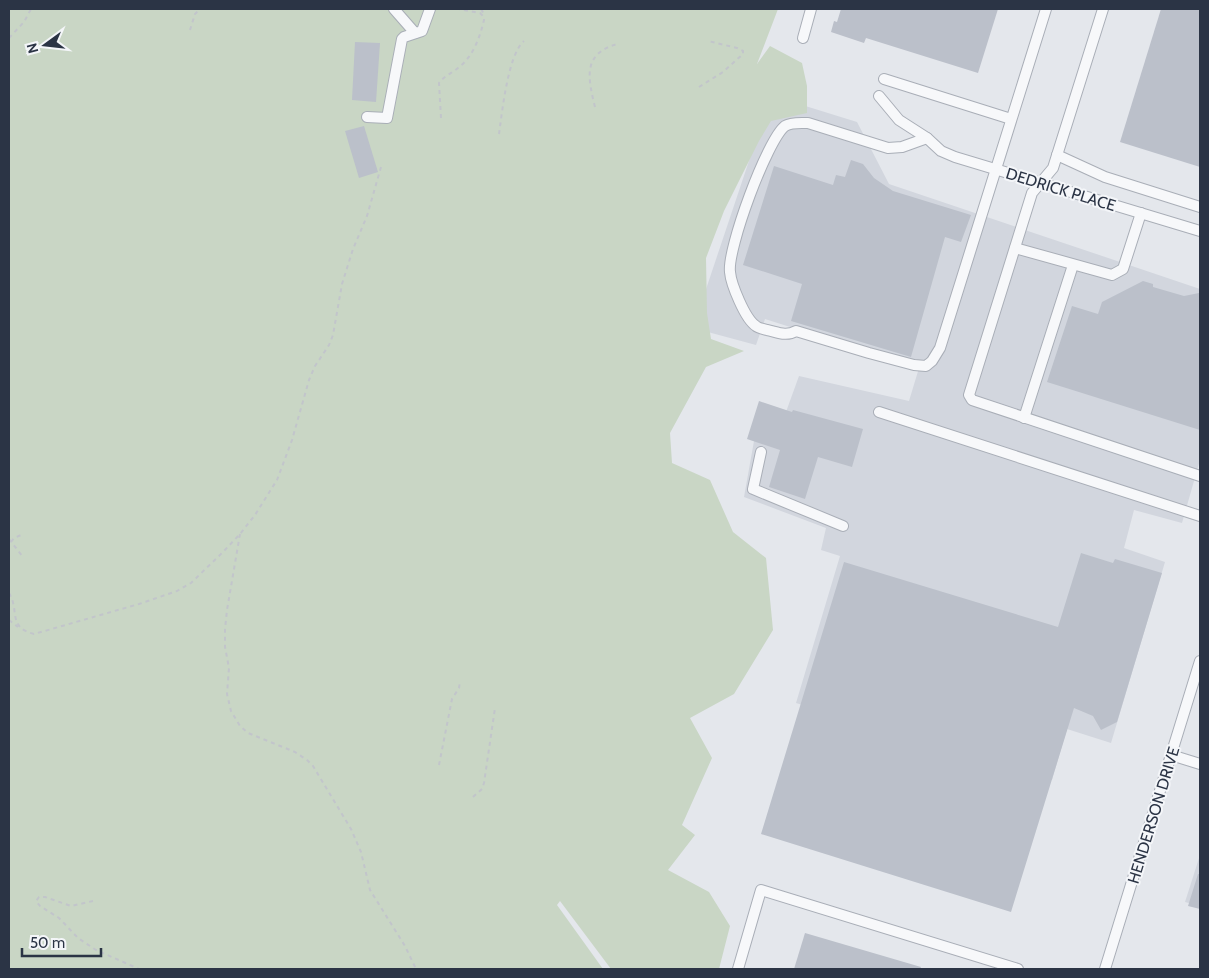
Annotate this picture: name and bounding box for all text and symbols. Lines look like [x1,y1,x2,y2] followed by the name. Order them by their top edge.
[20,20,70,70] north arrow
[22,41,42,55] text: N
[1004,164,1118,215] street label: DEDRICK PLACE
[1124,744,1183,886] street label: HENDERSON DRIVE
[22,926,101,958] scale bar
[30,934,65,952] text: 50 m

